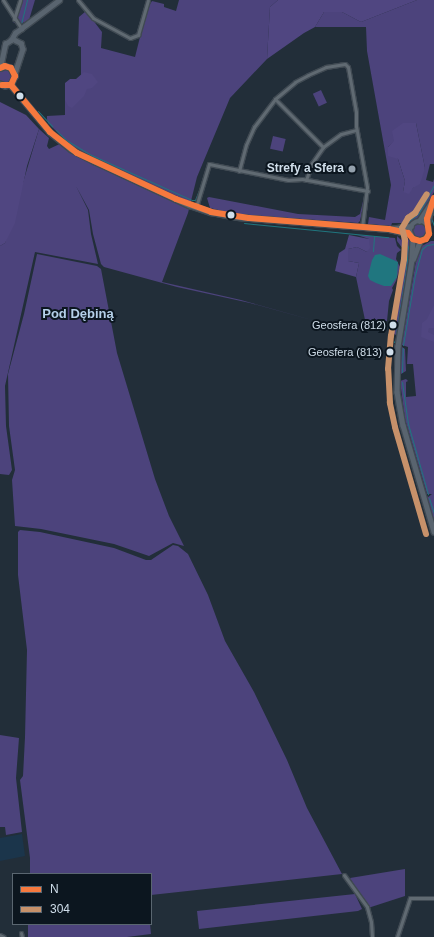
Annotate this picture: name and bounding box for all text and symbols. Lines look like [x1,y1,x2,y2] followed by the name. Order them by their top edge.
[15,91,25,101] unlabelled marker
[267,162,344,176] place label: Strefy a Sfera
[347,164,357,174] marker: Strefy a Sfera
[226,210,236,220] unlabelled marker
[42,306,114,322] district label: Pod Dębiną
[312,318,386,332] place label: Geosfera (812)
[388,320,398,330] marker: Geosfera (812)
[308,345,382,359] place label: Geosfera (813)
[385,347,395,357] marker: Geosfera (813)
[12,873,152,925] legend
[50,882,59,896] text: N
[50,902,70,916] text: 304

